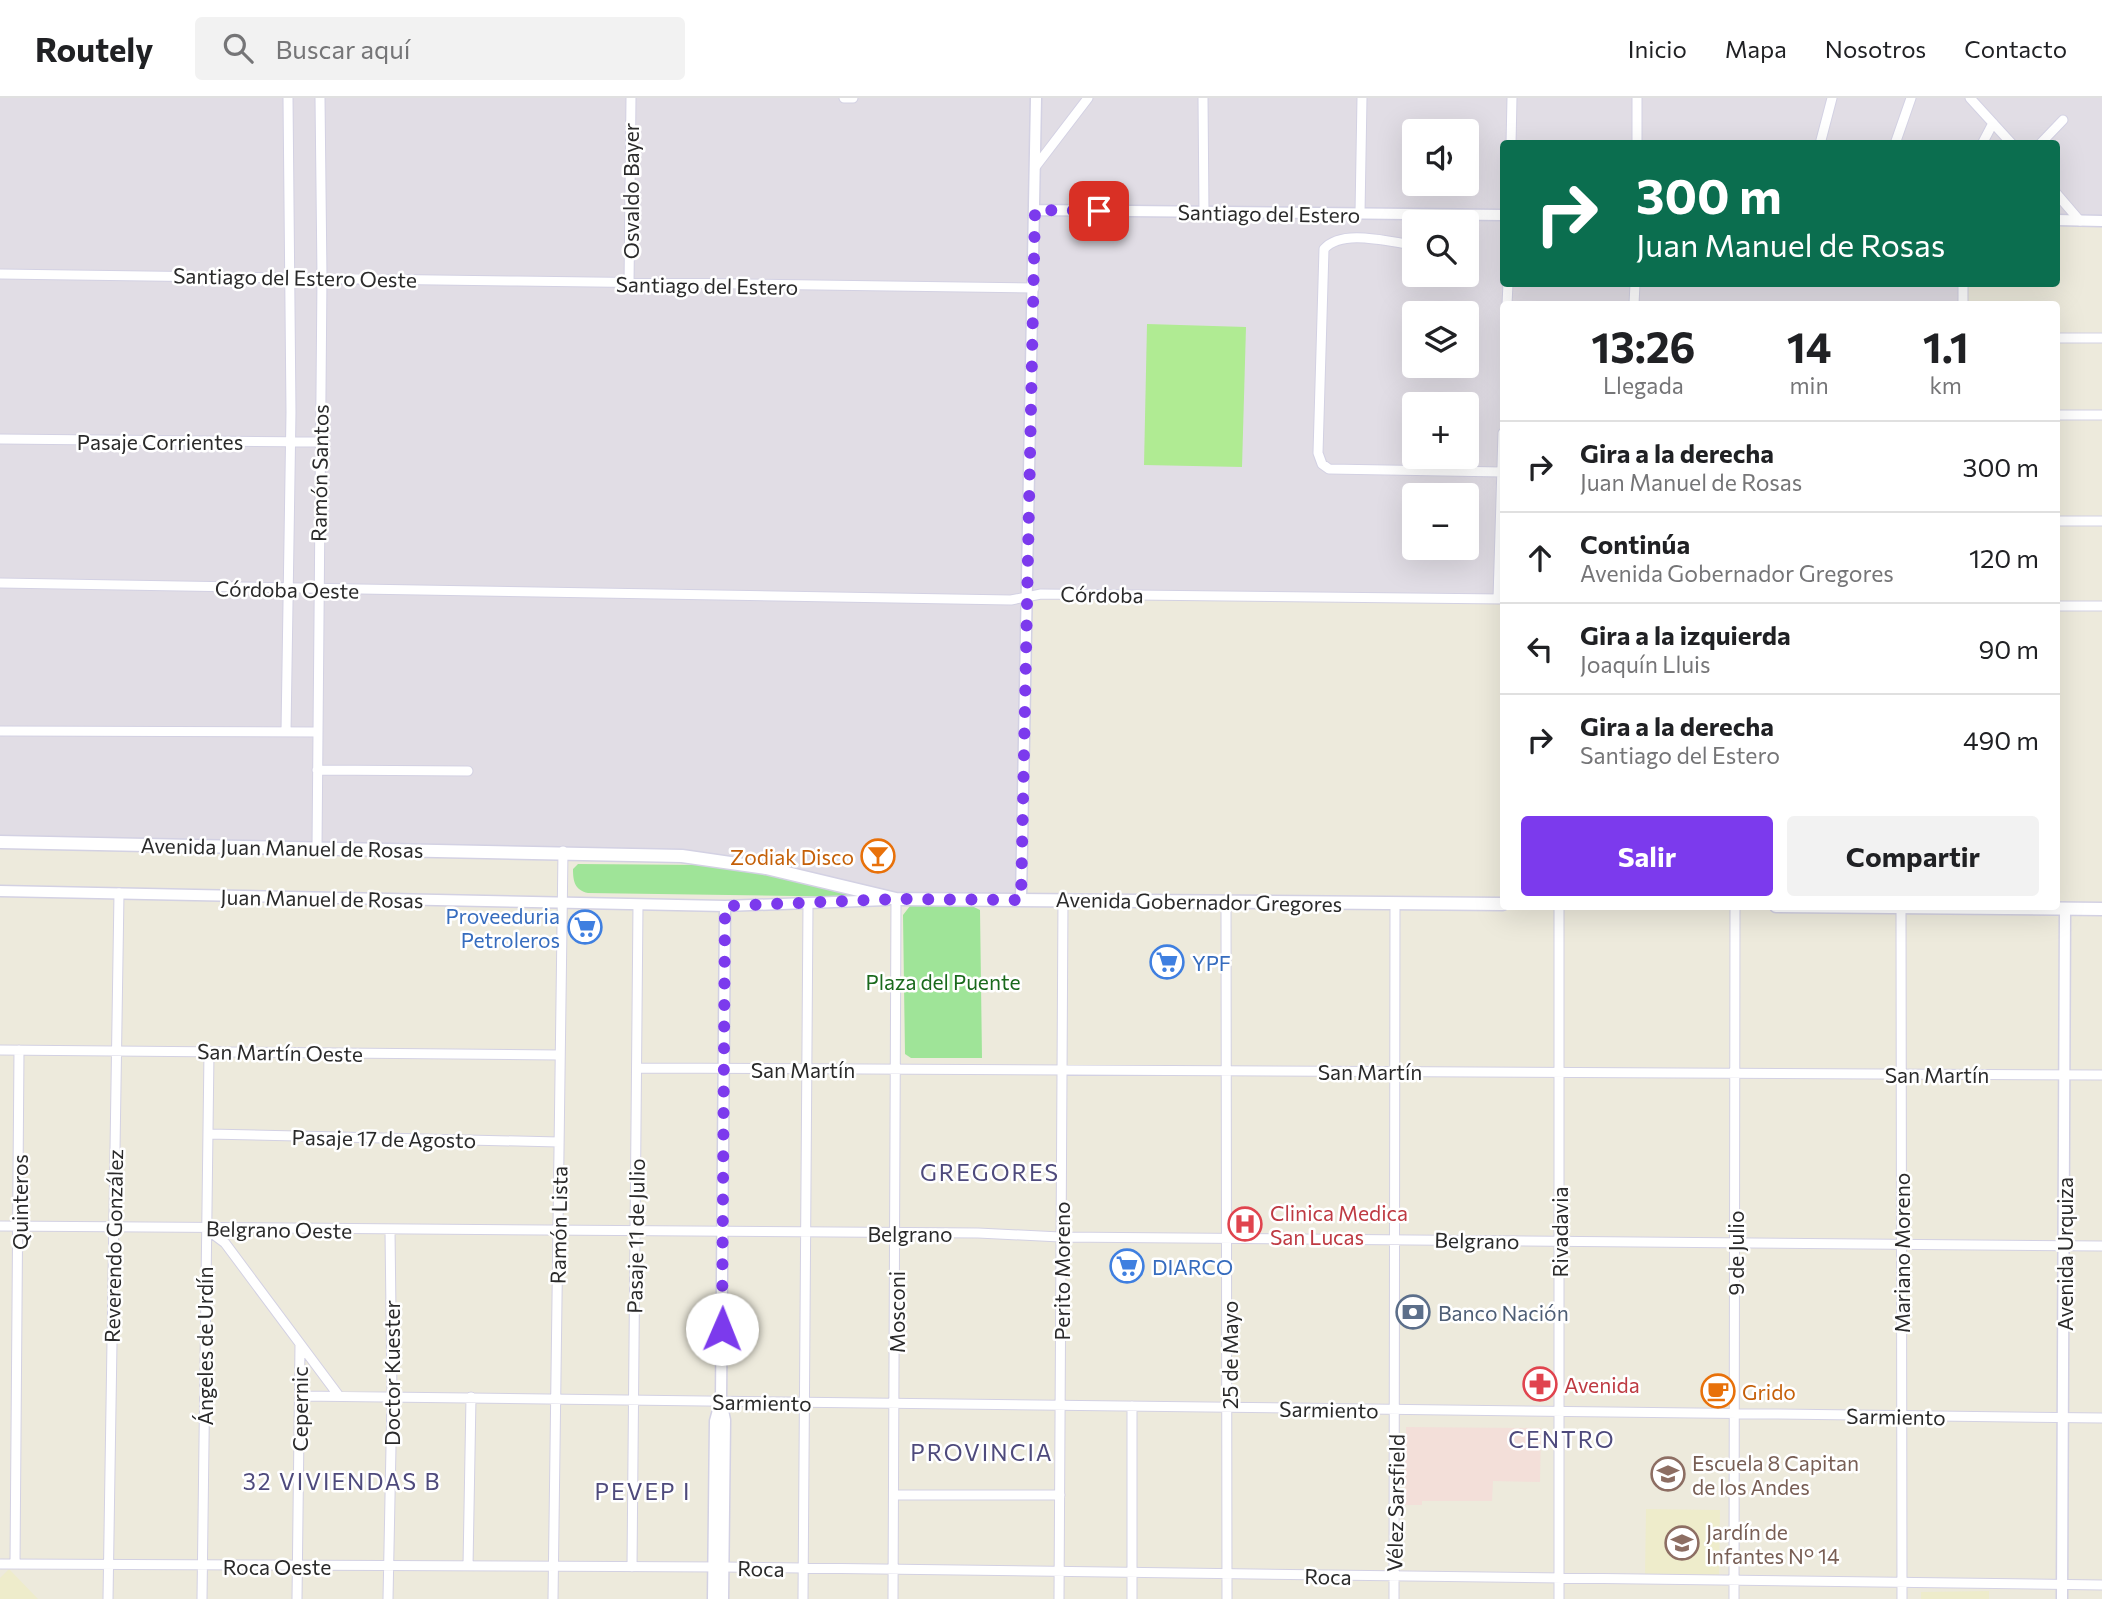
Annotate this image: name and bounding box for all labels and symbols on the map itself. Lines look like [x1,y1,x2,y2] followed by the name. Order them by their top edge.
[618,123,643,259] street label: Osvaldo Bayer
[1069,181,1129,241] pin
[1177,199,1361,227] street label: Santiago del Estero
[173,262,417,292] street label: Santiago del Estero Oeste
[615,271,799,299] street label: Santiago del Estero
[305,404,333,542] street label: Ramón Santos
[77,429,243,454] street label: Pasaje Corrientes
[215,575,359,603] street label: Córdoba Oeste
[1060,581,1144,607] street label: Córdoba
[140,832,424,862] street label: Avenida Juan Manuel de Rosas
[859,837,897,875] bar icon: Zodiak Disco
[730,844,854,869] place label: Zodiak Disco
[220,884,424,912] street label: Juan Manuel de Rosas
[1056,886,1342,916] street label: Avenida Gobernador Gregores
[445,903,560,952] place label: Proveeduria Petroleros
[566,908,604,946] supermarket icon: Proveeduria Petroleros
[1148,943,1186,981] supermarket icon: YPF
[1192,950,1231,975] place label: YPF
[865,969,1021,994] park label: Plaza del Puente
[197,1038,363,1066] street label: San Martín Oeste
[751,1057,855,1082] street label: San Martín
[1318,1059,1422,1084] street label: San Martín
[1885,1062,1989,1087] street label: San Martín
[292,1124,476,1152] street label: Pasaje 17 de Agosto
[99,1149,127,1343] street label: Reverendo González
[7,1154,32,1250] street label: Quinteros
[621,1158,649,1314] street label: Pasaje 11 de Julio
[920,1158,1060,1186] district label: GREGORES
[544,1166,572,1284] street label: Ramón Lista
[1889,1173,1914,1333] street label: Mariano Moreno
[2052,1177,2077,1331] street label: Avenida Urquiza
[1547,1186,1572,1278] street label: Rivadavia
[1270,1200,1408,1249] place label: Clinica Medica San Lucas
[1049,1202,1074,1341] street label: Perito Moreno
[1226,1205,1264,1243] hospital icon: Clinica Medica San Lucas
[1723,1210,1748,1296] street label: 9 de Julio
[206,1215,352,1243] street label: Belgrano Oeste
[867,1221,953,1246] street label: Belgrano
[1434,1227,1520,1253] street label: Belgrano
[1108,1247,1146,1285] supermarket icon: DIARCO
[1152,1254,1233,1279] place label: DIARCO
[192,1267,217,1425] street label: Ángeles de Urdín
[884,1271,909,1353] street label: Mosconi
[685,1292,759,1366] position arrow
[1394,1293,1432,1331] bank icon: Banco Nación
[379,1300,404,1446] street label: Doctor Kuester
[1438,1300,1569,1325] place label: Banco Nación
[1217,1301,1242,1409] street label: 25 de Mayo
[1521,1365,1559,1403] pharmacy icon: Avenida
[287,1366,312,1452] street label: Cepernic
[1564,1372,1640,1397] place label: Avenida
[1699,1372,1737,1410] cafe icon: Grido
[1742,1379,1796,1404] place label: Grido
[712,1389,812,1415] street label: Sarmiento
[1279,1396,1379,1422] street label: Sarmiento
[1846,1403,1946,1429] street label: Sarmiento
[1508,1425,1616,1453] district label: CENTRO
[1381,1434,1409,1572] street label: Vélez Sarsfield
[910,1438,1054,1466] district label: PROVINCIA
[1692,1450,1859,1499] place label: Escuela 8 Capitan de los Andes
[1649,1455,1687,1493] school or university icon: Escuela 8 Capitan de los Andes
[243,1467,441,1495] district label: 32 VIVIENDAS B
[595,1477,691,1505] district label: PEVEP I
[1706,1519,1840,1568] place label: Jardín de Infantes N° 14
[1663,1524,1701,1562] school or university icon: Jardín de Infantes N° 14
[223,1554,331,1579] street label: Roca Oeste
[737,1555,785,1581] street label: Roca
[1304,1563,1352,1589] street label: Roca

